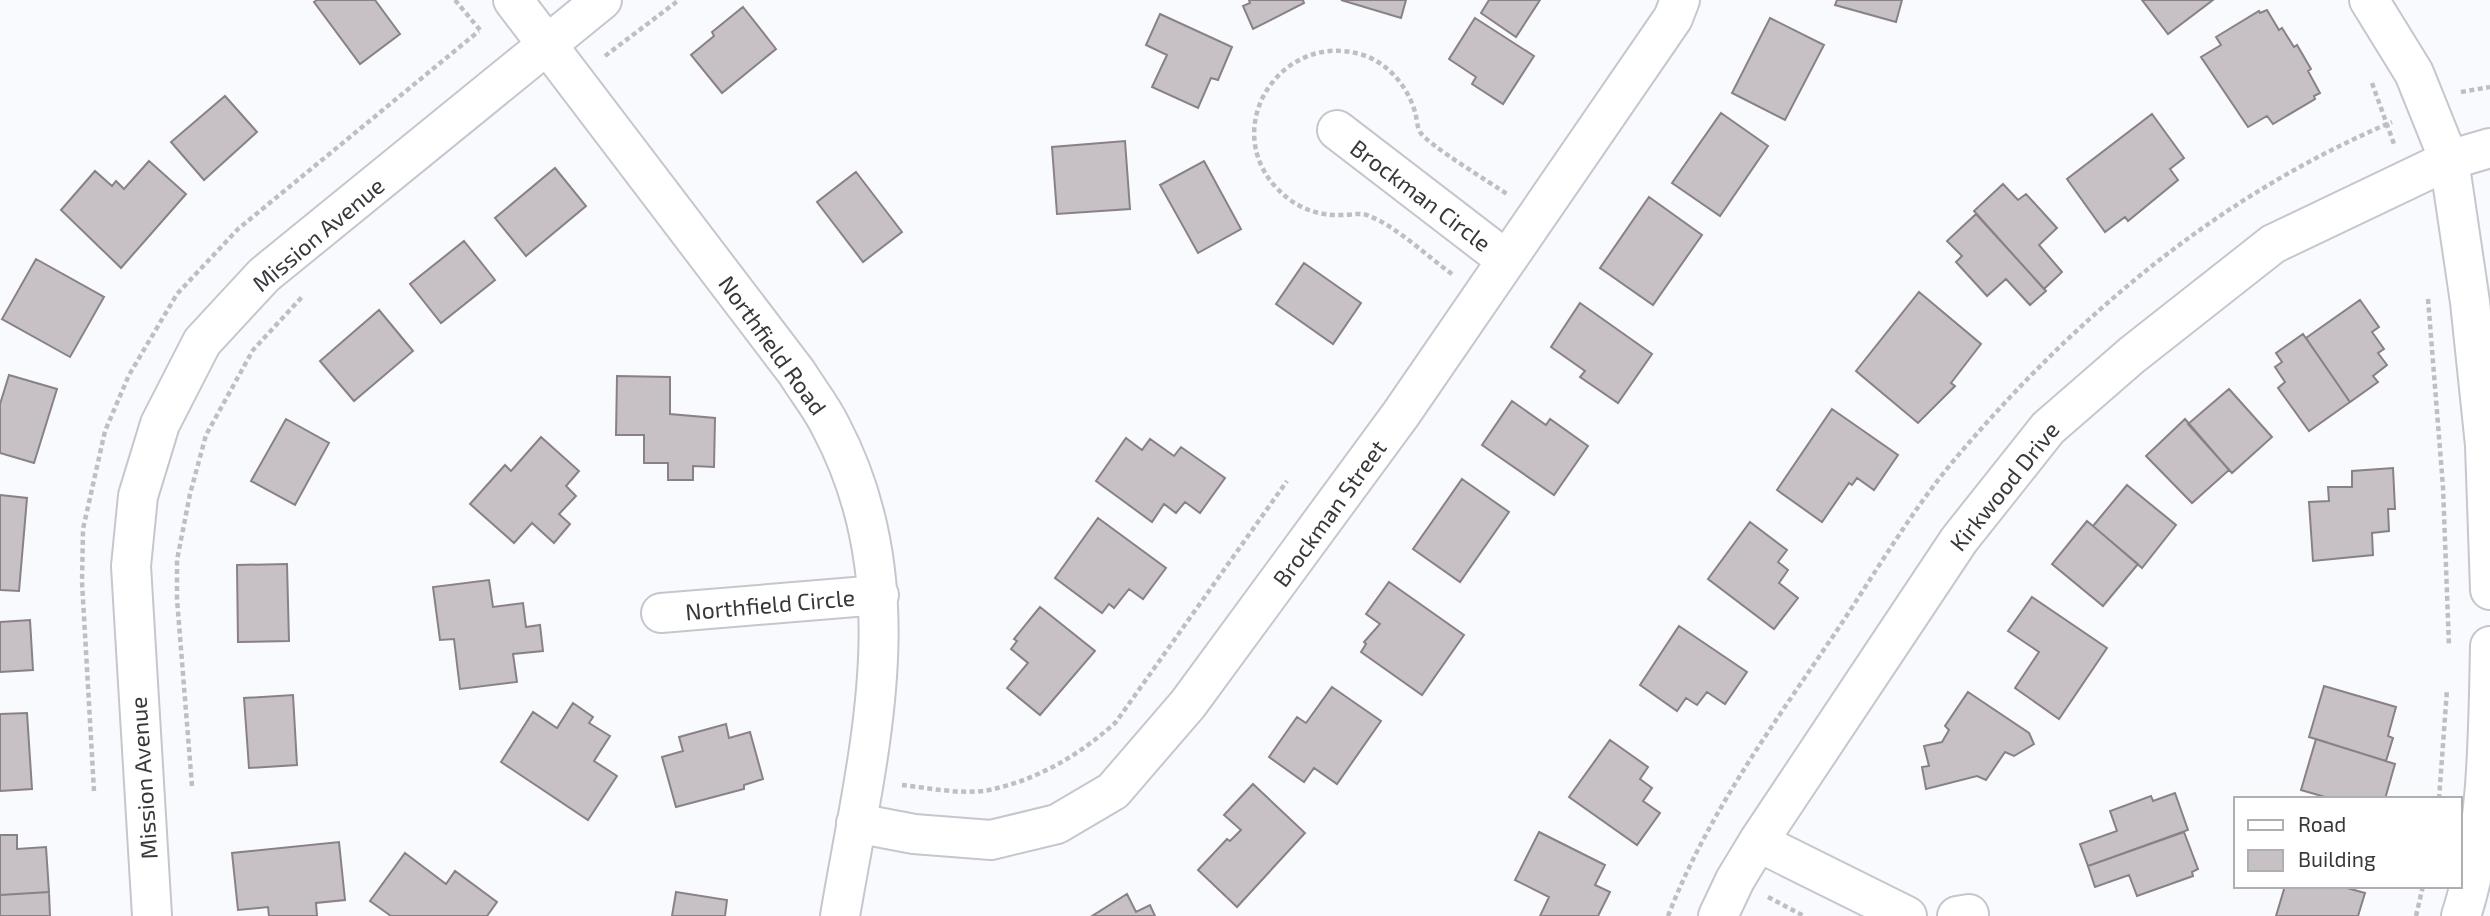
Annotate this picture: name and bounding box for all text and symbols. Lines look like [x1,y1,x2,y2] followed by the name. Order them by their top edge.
[1345,133,1497,257] street label: Brockman Circle
[247,171,389,297] street label: Mission Avenue
[713,270,833,420] street label: Northfield Road
[1943,416,2065,556] street label: Kirkwood Drive
[1266,434,1392,592] street label: Brockman Street
[684,583,856,625] street label: Northfield Circle
[123,696,163,860] street label: Mission Avenue
[2234,797,2462,888] legend
[2298,811,2346,836] text: Road
[2298,846,2376,871] text: Building

